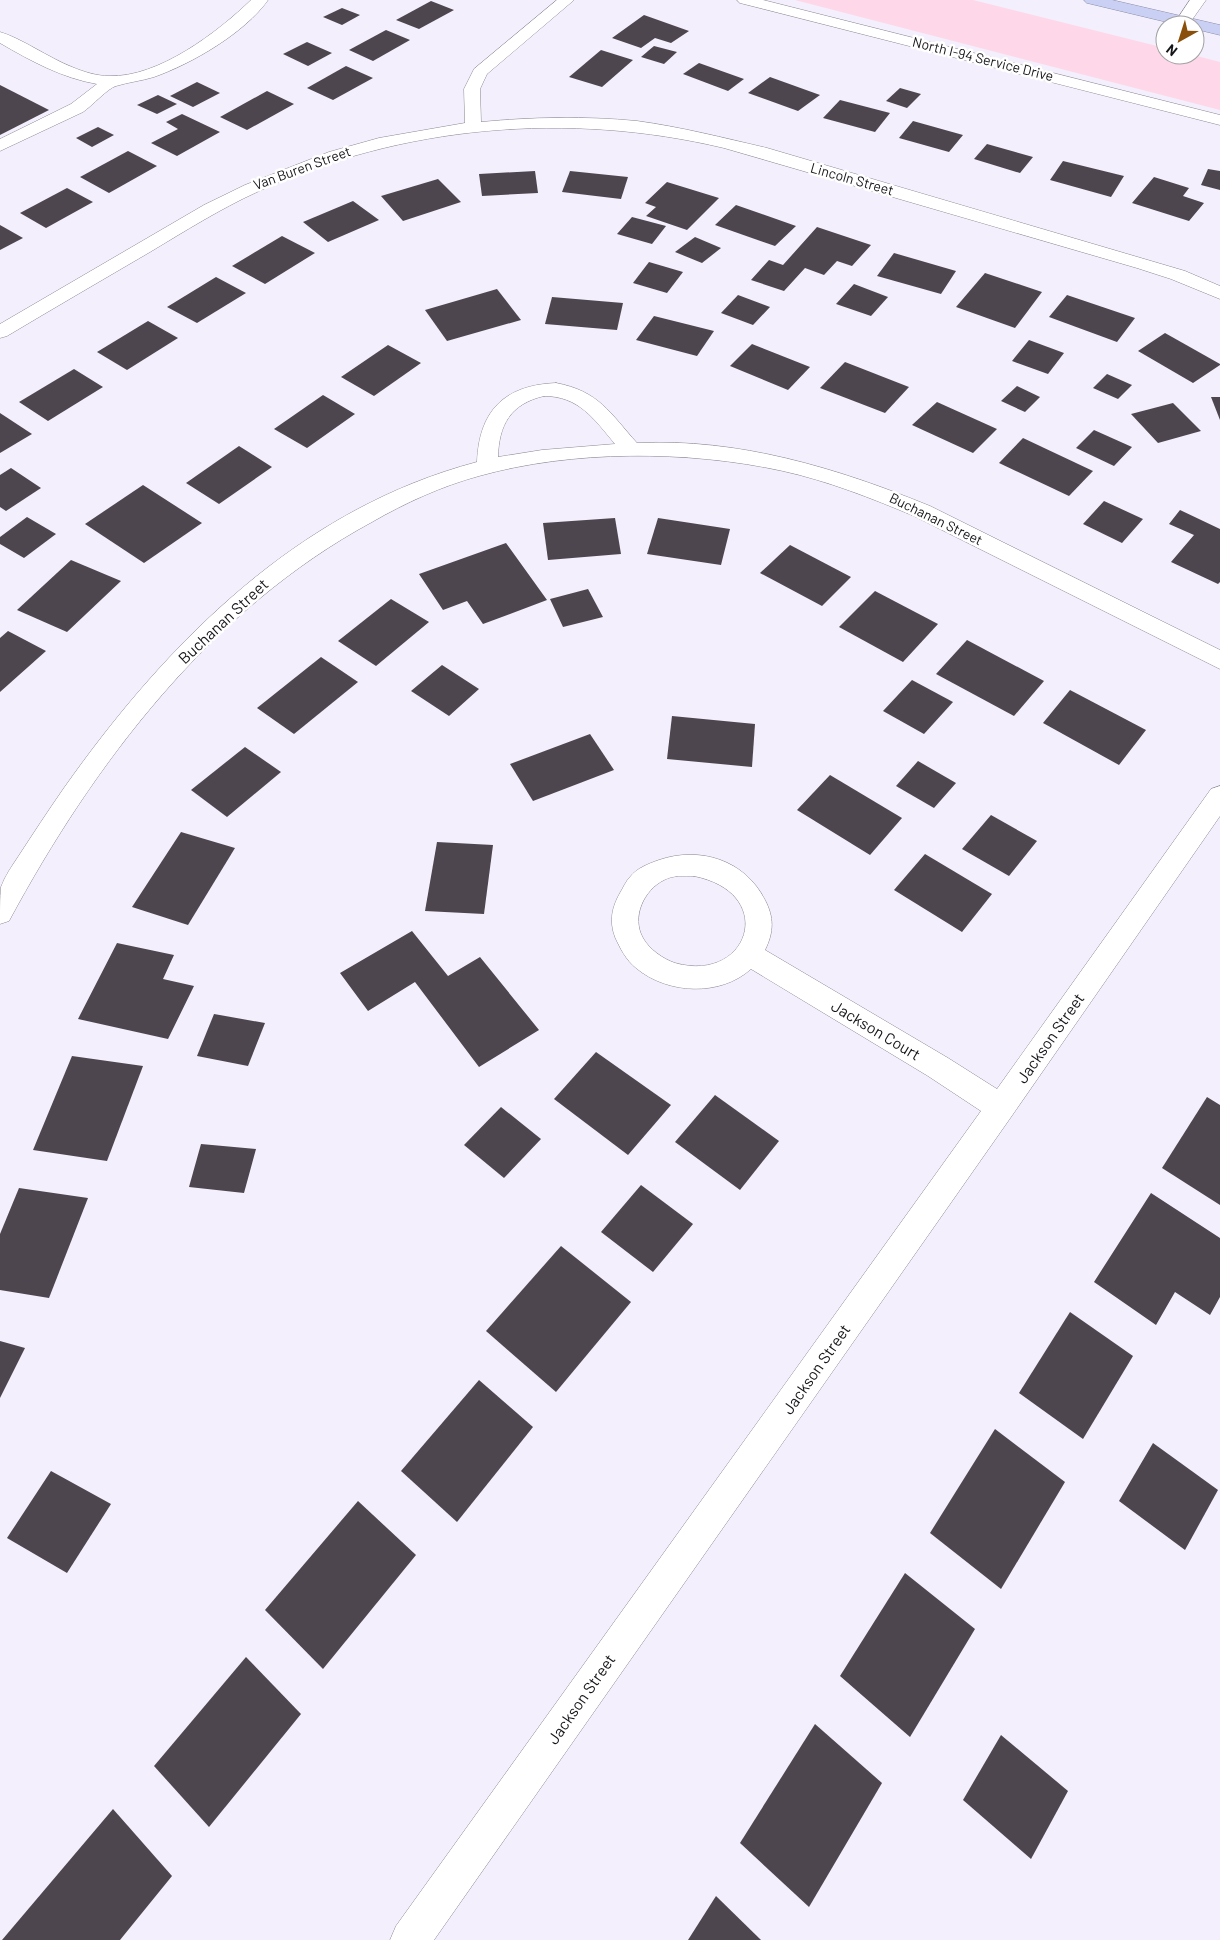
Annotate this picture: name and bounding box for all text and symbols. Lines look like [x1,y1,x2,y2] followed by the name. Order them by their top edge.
[1155,15,1205,65] north arrow
[911,33,1055,84] street label: North I-94 Service Drive
[1163,41,1180,60] text: N
[251,142,353,193] street label: Van Buren Street
[809,159,896,198] street label: Lincoln Street
[887,489,985,548] street label: Buchanan Street
[174,574,271,667] street label: Buchanan Street
[1012,989,1088,1086] street label: Jackson Street
[828,995,924,1064] street label: Jackson Court
[778,1320,854,1417] street label: Jackson Street
[543,1650,619,1747] street label: Jackson Street

